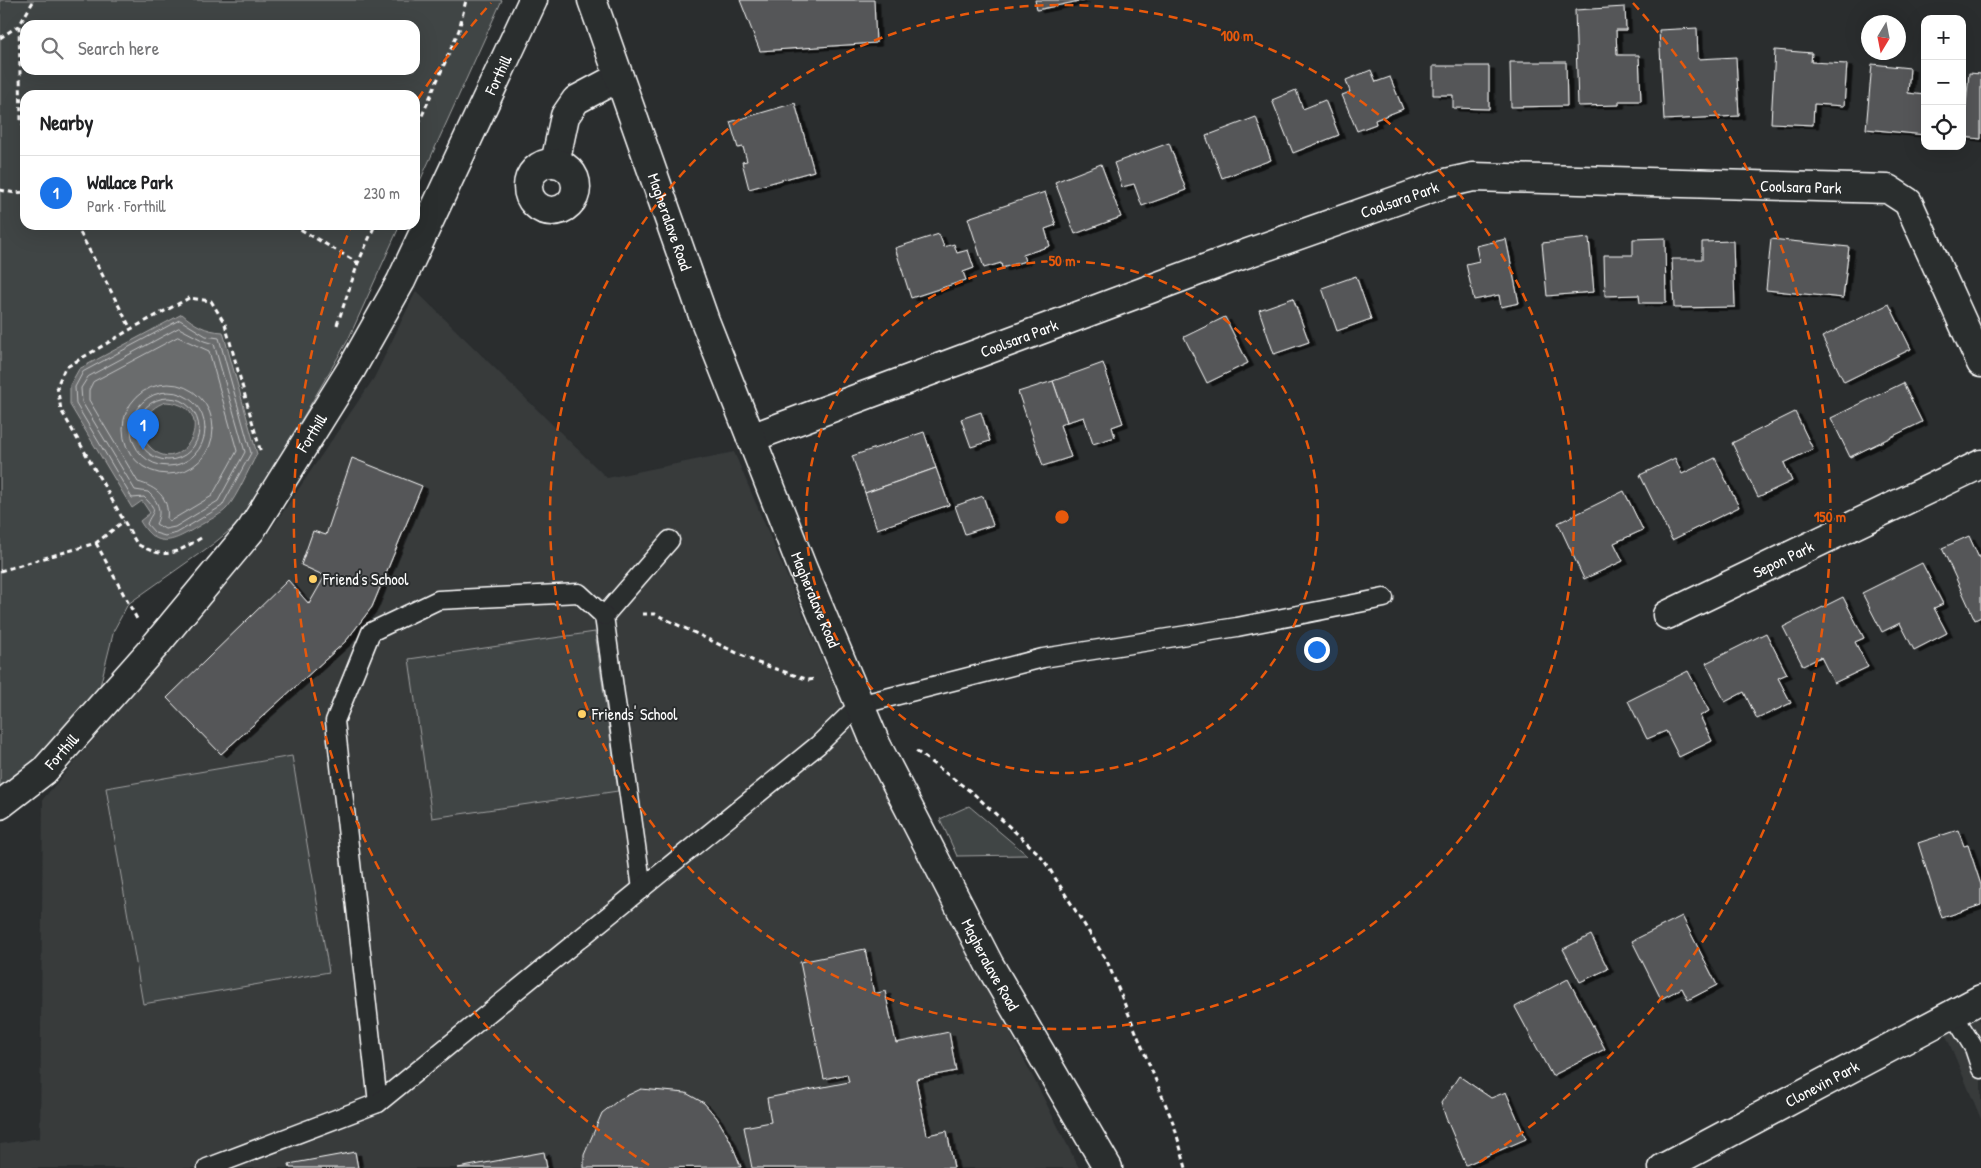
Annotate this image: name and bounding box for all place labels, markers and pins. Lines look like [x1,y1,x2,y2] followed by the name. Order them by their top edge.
[127,409,159,450] pin: 1
[1053,508,1071,526] centre of rings
[322,568,409,590] place label: Friend's School
[307,573,319,585] marker: Friend's School
[591,703,678,725] place label: Friends' School
[576,708,588,720] marker: Friends' School

